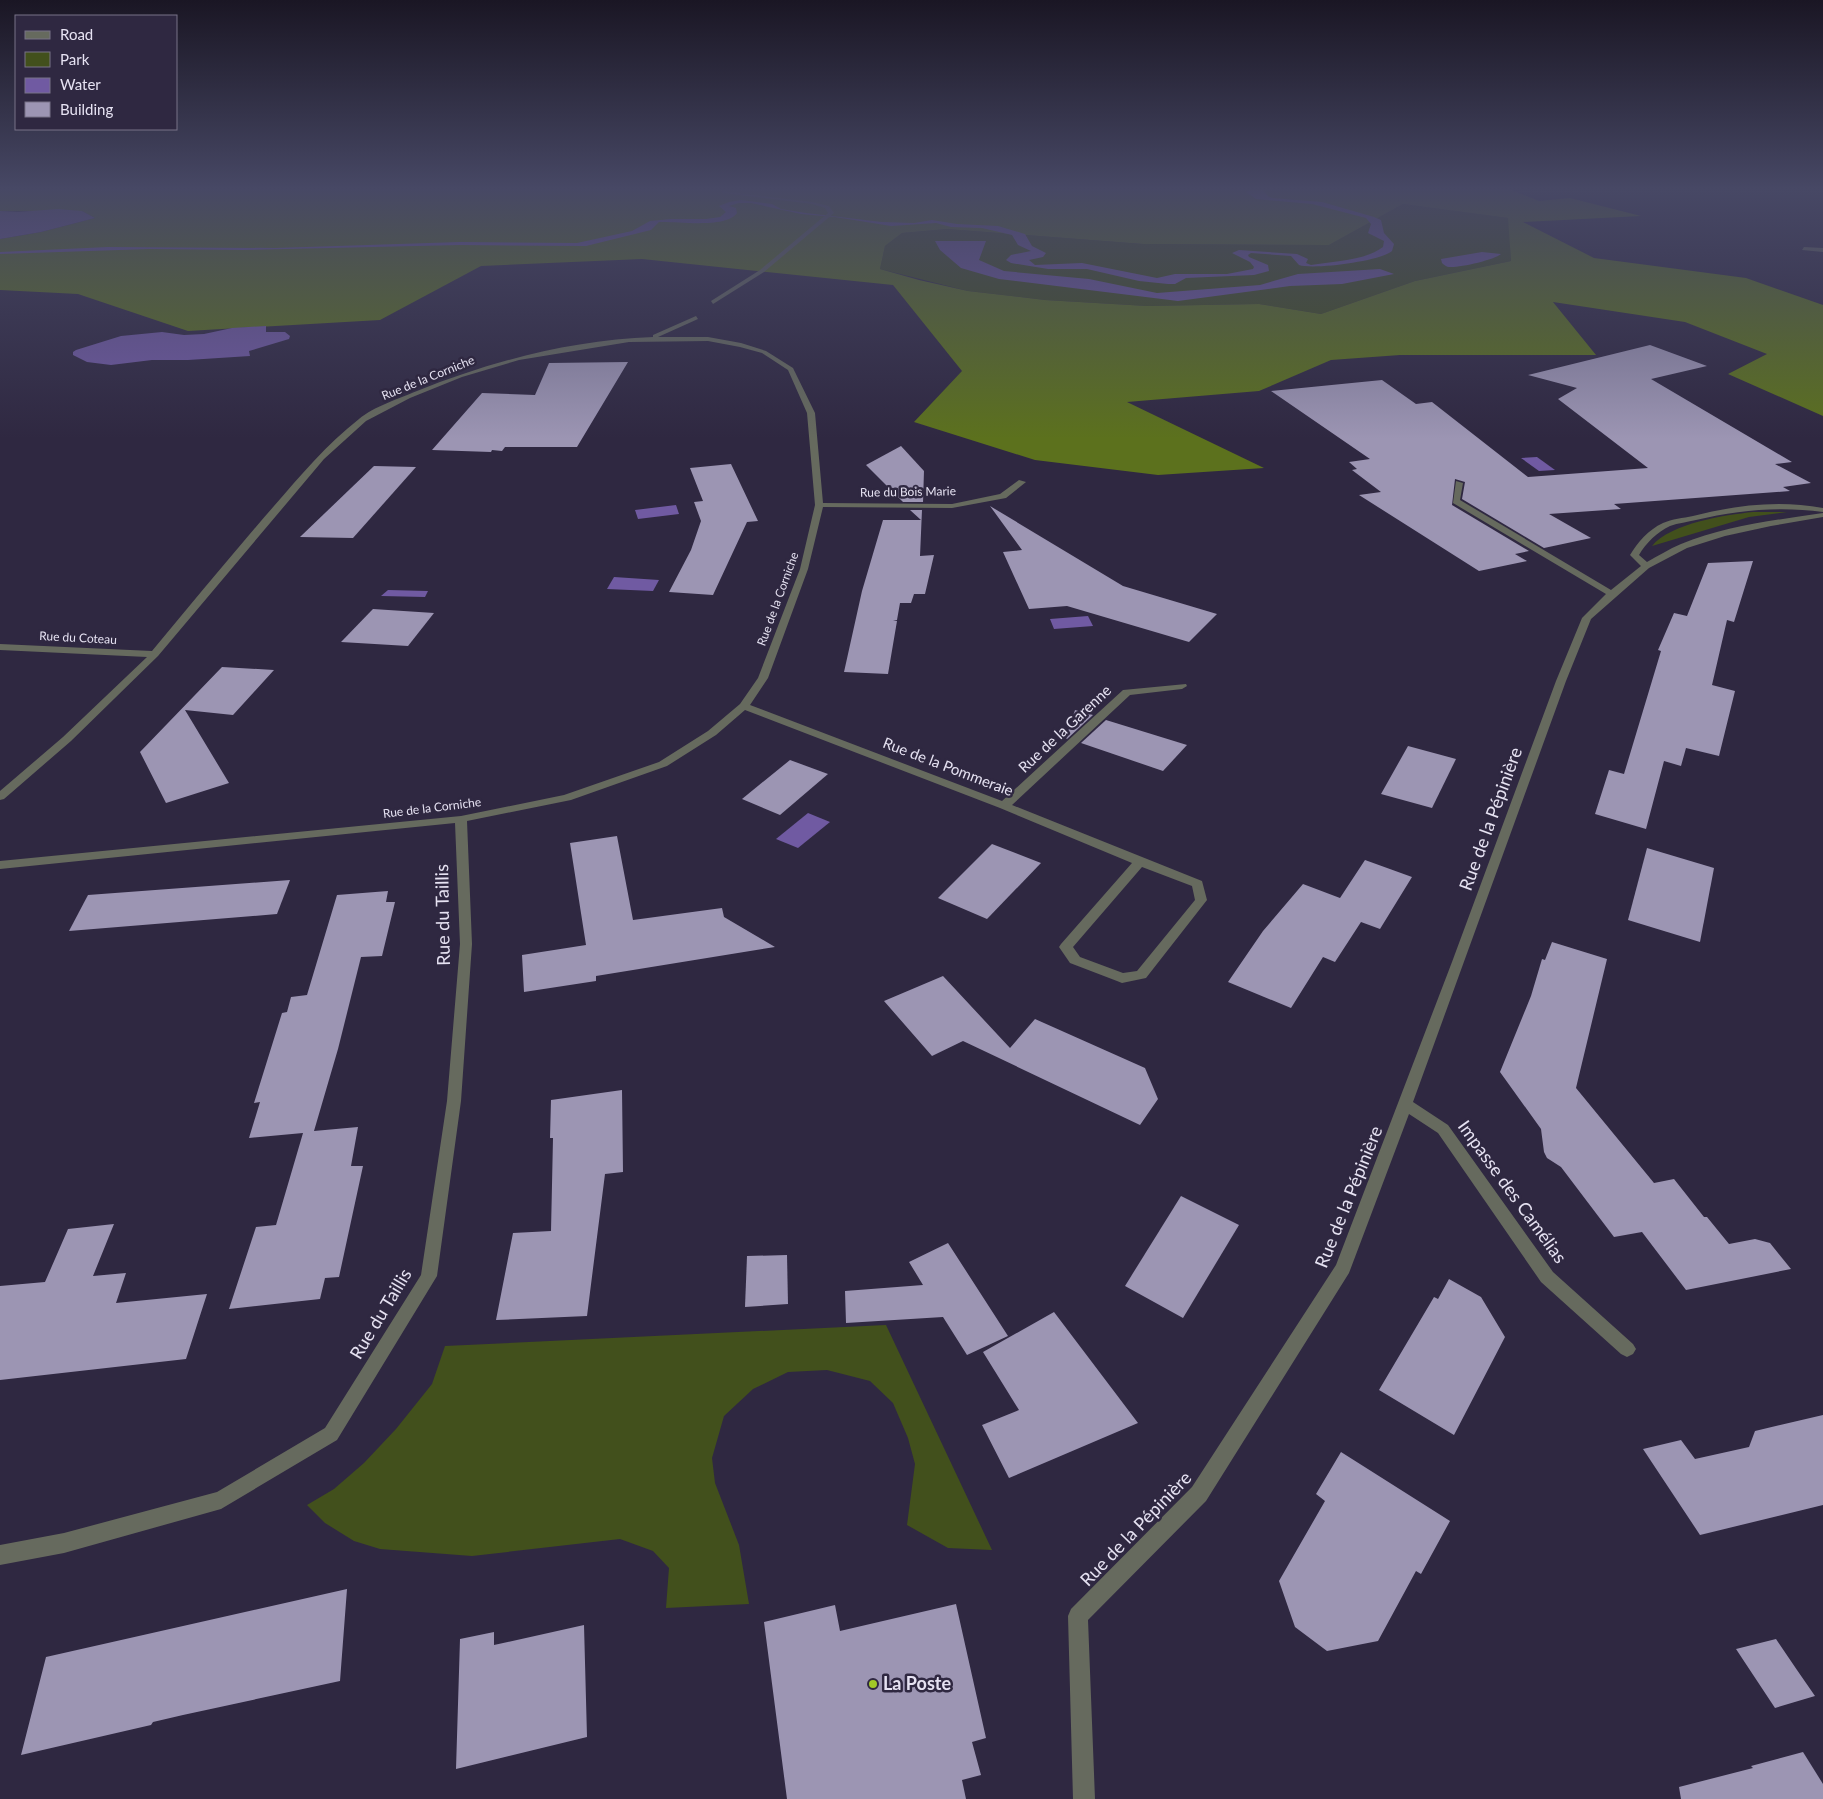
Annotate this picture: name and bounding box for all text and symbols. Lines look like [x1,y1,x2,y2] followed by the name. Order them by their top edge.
[15,15,178,130] legend
[60,25,93,43] text: Road
[60,50,90,68] text: Park
[60,75,101,93] text: Water
[60,100,113,118] text: Building
[379,352,476,403] street label: Rue de la Corniche
[860,483,956,500] street label: Rue du Bois Marie
[754,550,801,648] street label: Rue de la Corniche
[39,628,117,647] street label: Rue du Coteau
[1014,681,1115,776] street label: Rue de la Garenne
[881,733,1016,799] street label: Rue de la Pommeraie
[1454,744,1526,893] street label: Rue de la Pépinière
[382,794,482,821] street label: Rue de la Corniche
[430,864,454,966] street label: Rue du Taillis
[1454,1116,1572,1267] street label: Impasse des Camélias
[1310,1123,1387,1271] street label: Rue de la Pépinière
[345,1264,416,1363] street label: Rue du Taillis
[1075,1466,1196,1590] street label: Rue de la Pépinière
[883,1672,951,1694] place label: La Poste
[867,1678,879,1690] marker: La Poste

